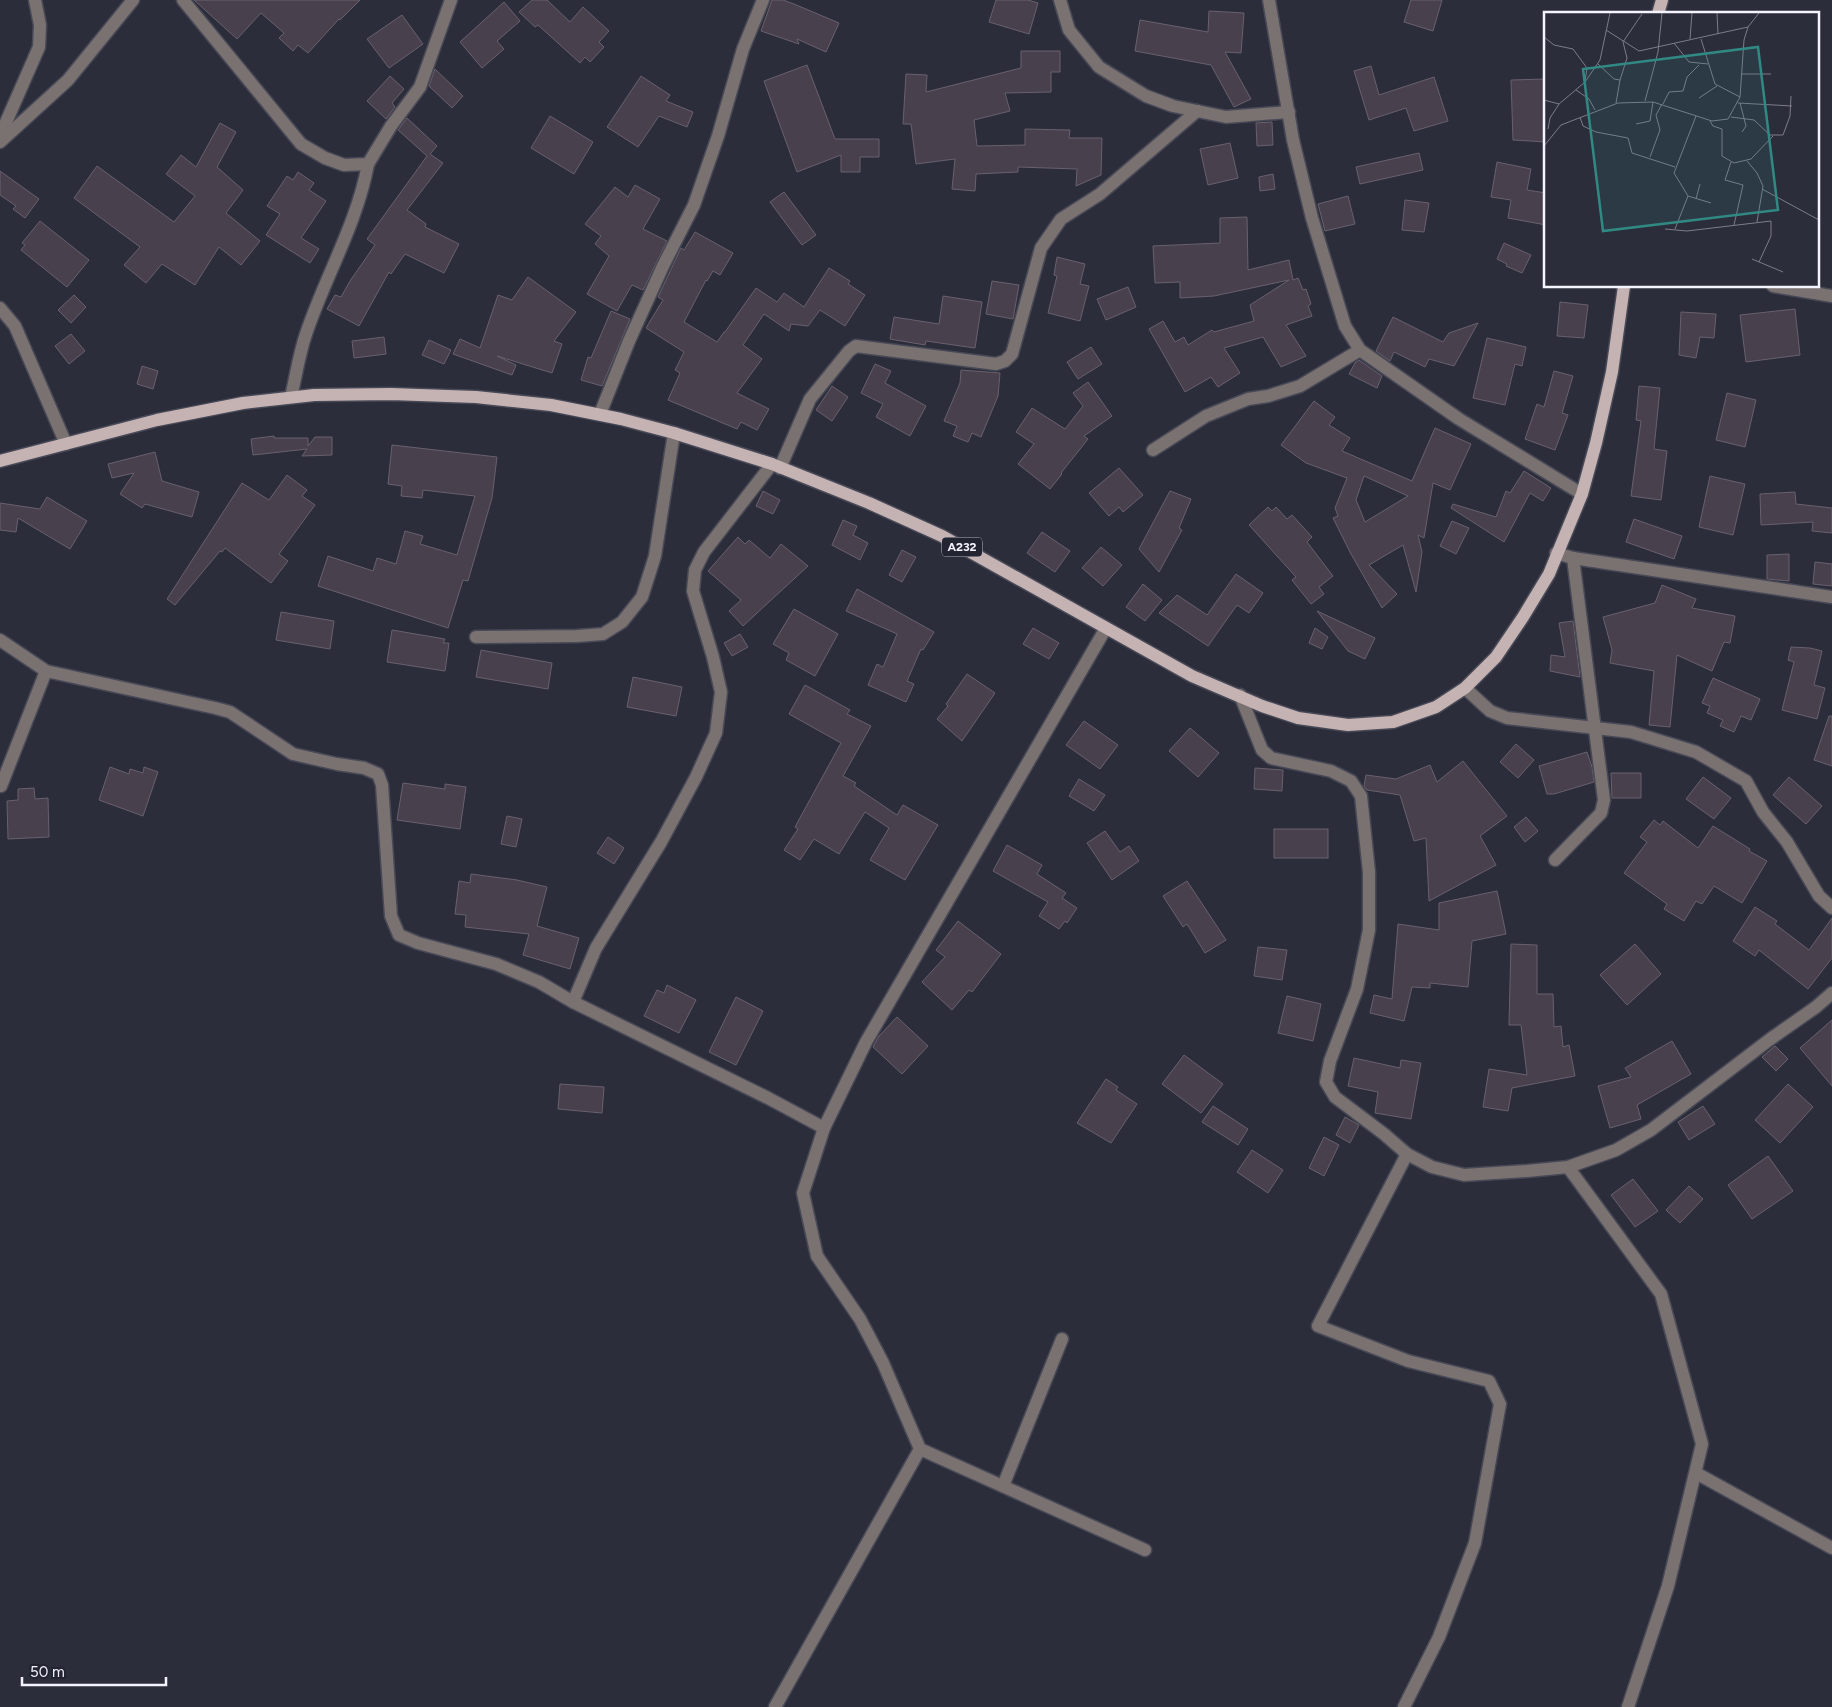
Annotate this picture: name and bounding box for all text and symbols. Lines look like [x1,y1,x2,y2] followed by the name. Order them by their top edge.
[1544,12,1820,288] inset map
[942,538,982,556] road number: A232
[22,1654,166,1686] scale bar
[30,1663,65,1681] text: 50 m

